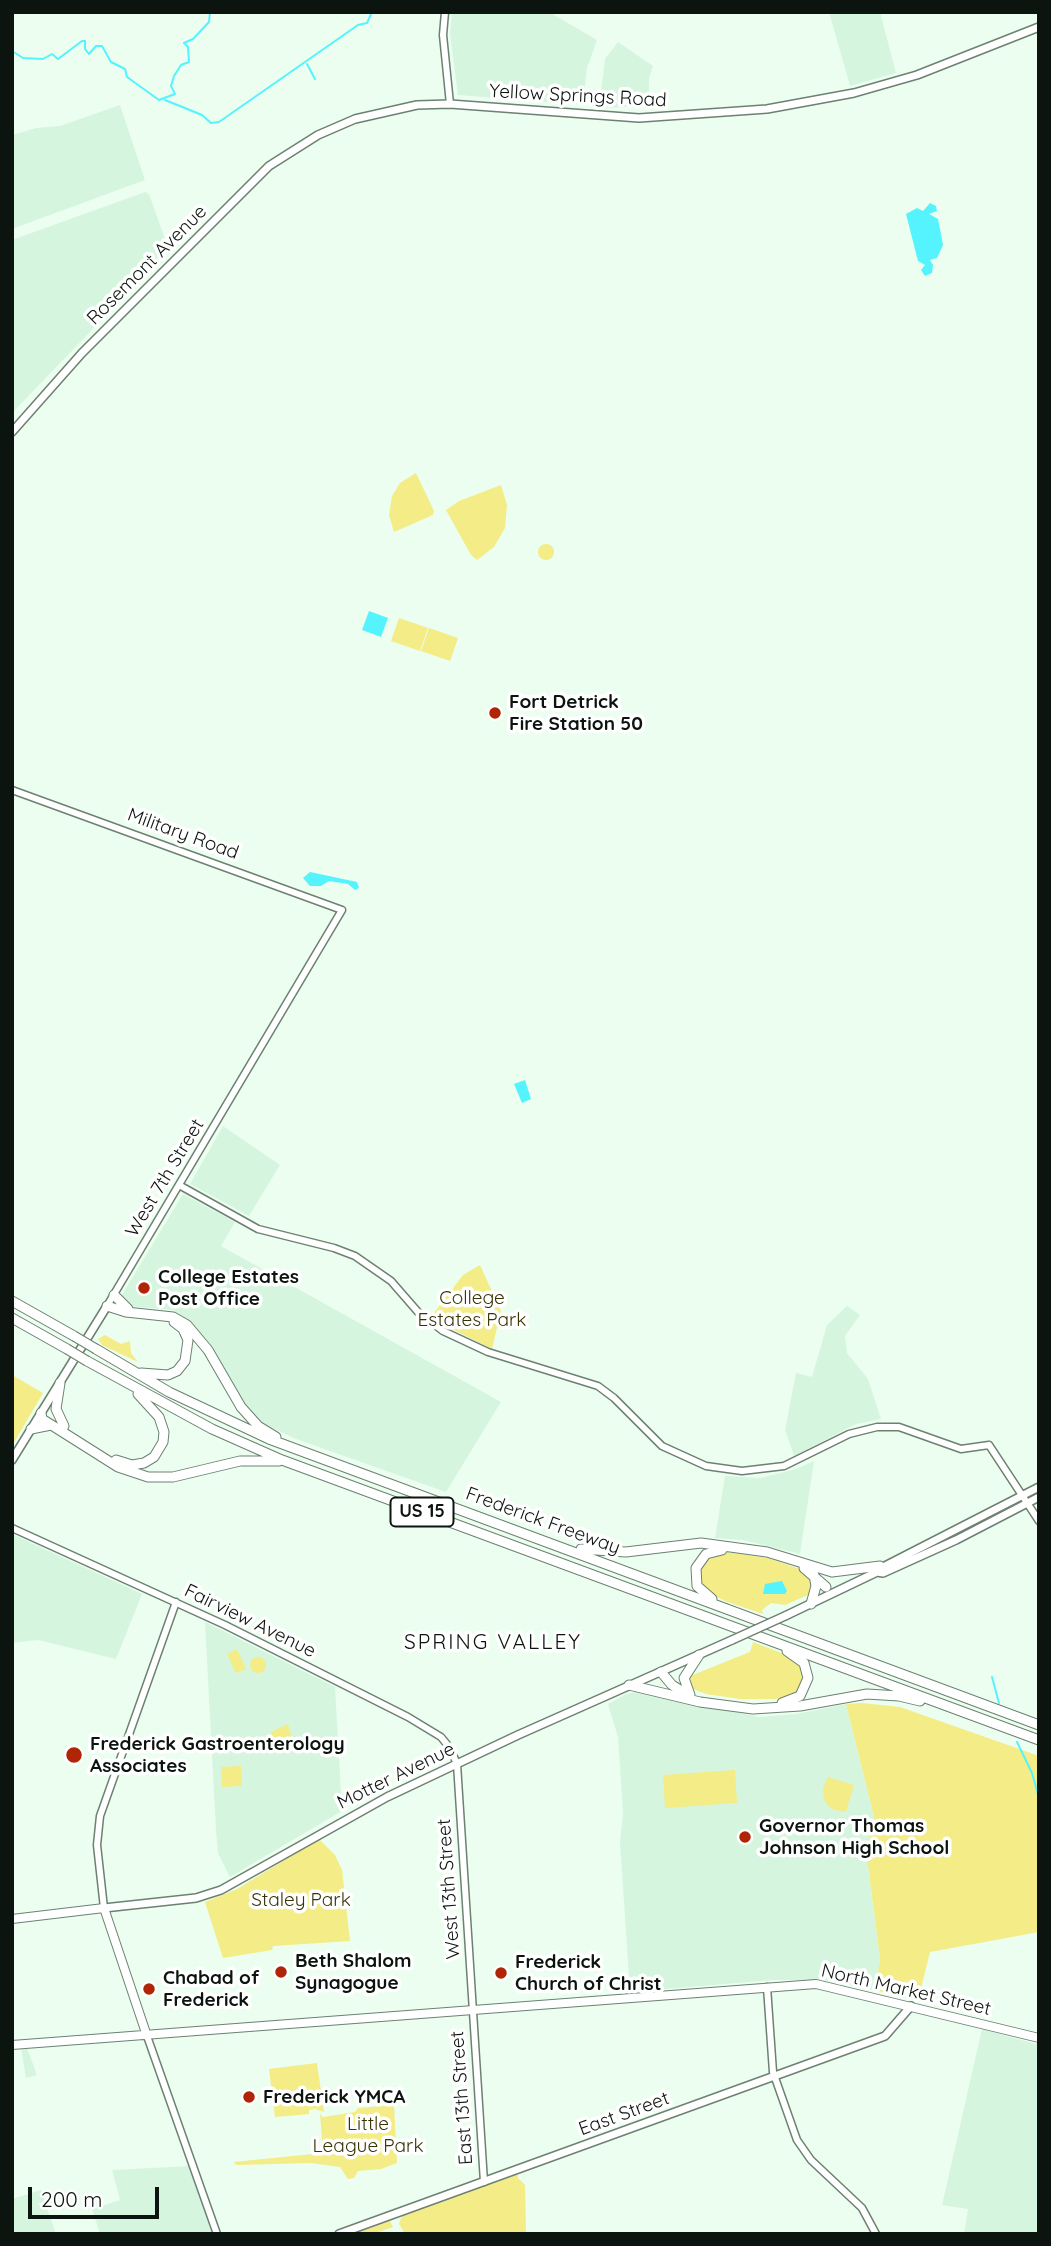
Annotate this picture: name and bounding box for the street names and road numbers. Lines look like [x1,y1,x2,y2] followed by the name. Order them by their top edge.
[489,80,667,112] street label: Yellow Springs Road
[82,200,212,330] street label: Rosemont Avenue
[124,803,242,865] street label: Military Road
[121,1115,209,1241] street label: West 7th Street
[463,1482,623,1560] street label: Frederick Freeway
[390,1498,453,1526] road number: US 15
[181,1579,319,1663] street label: Fairview Avenue
[333,1738,459,1814] street label: Motter Avenue
[433,1818,465,1960] street label: West 13th Street
[819,1959,993,2021] street label: North Market Street
[446,2030,478,2166] street label: East 13th Street
[576,2087,672,2141] street label: East Street

